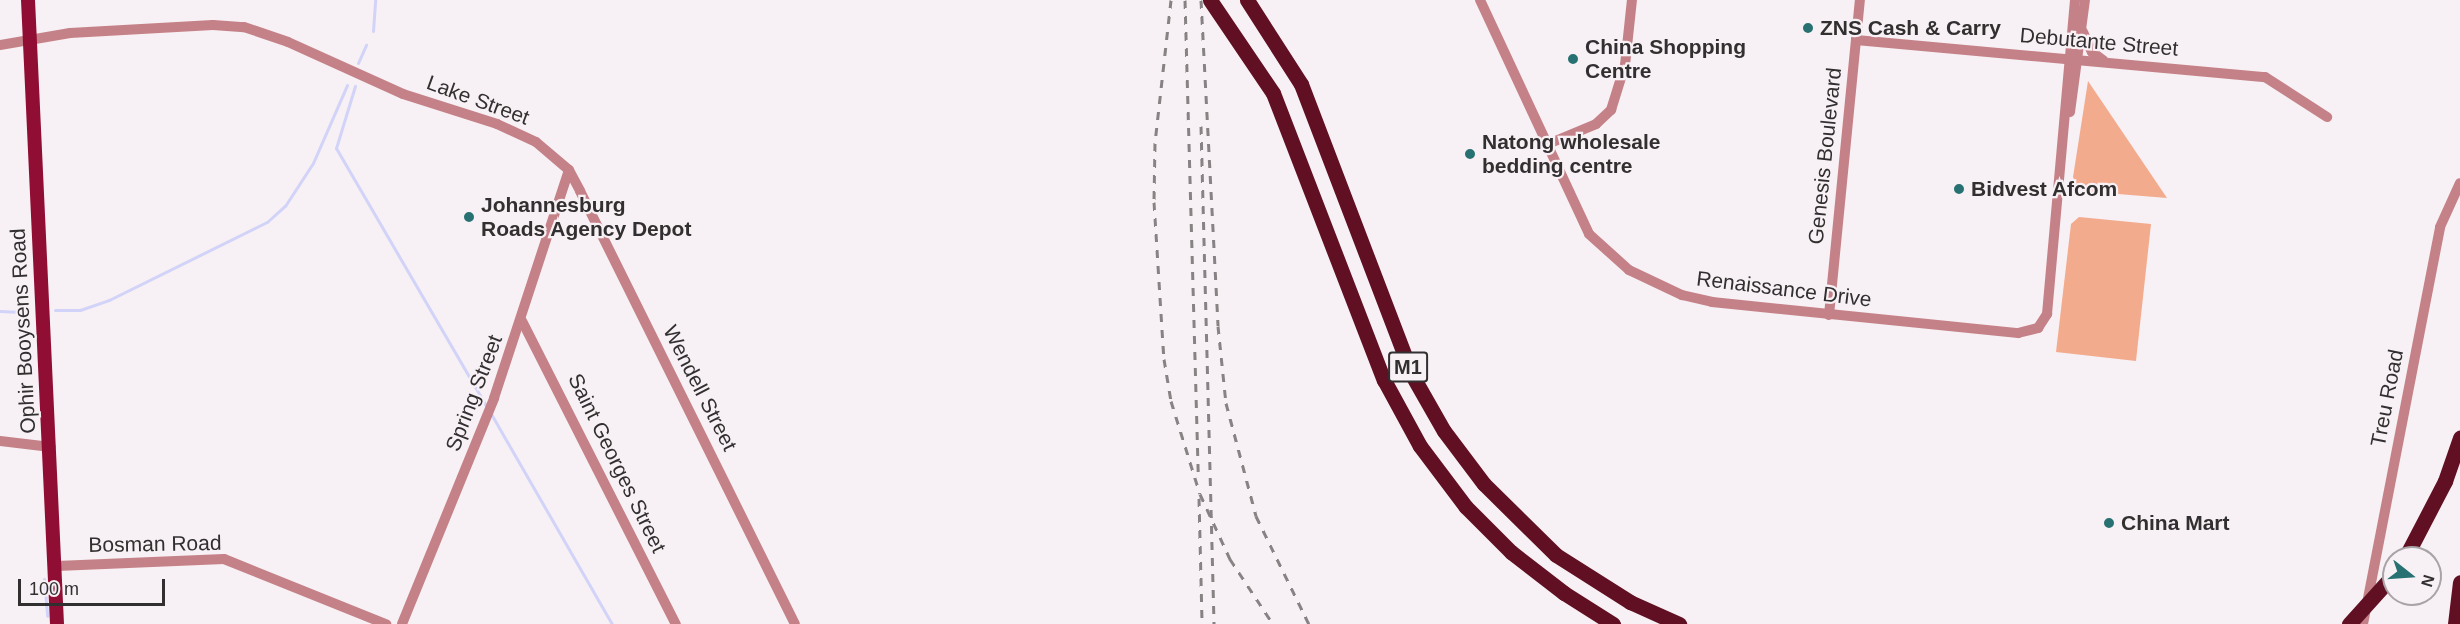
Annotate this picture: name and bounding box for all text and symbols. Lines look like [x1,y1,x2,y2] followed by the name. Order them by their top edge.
[1820,15,2001,41] place label: ZNS Cash & Carry
[1801,21,1815,35] marker: ZNS Cash & Carry
[2019,23,2179,61] street label: Debutante Street
[1585,34,1746,84] place label: China Shopping Centre
[1566,52,1580,66] marker: China Shopping Centre
[1803,66,1847,246] street label: Genesis Boulevard
[423,70,533,130] street label: Lake Street
[1482,129,1661,179] place label: Natong wholesale bedding centre
[1463,147,1477,161] marker: Natong wholesale bedding centre
[1971,176,2118,202] place label: Bidvest Afcom
[1952,182,1966,196] marker: Bidvest Afcom
[481,192,692,242] place label: Johannesburg Roads Agency Depot
[462,210,476,224] marker: Johannesburg Roads Agency Depot
[5,228,41,434] street label: Ophir Booysens Road
[1695,266,1873,312] street label: Renaissance Drive
[658,321,742,455] street label: Wendell Street
[440,331,508,455] street label: Spring Street
[2365,347,2409,449] street label: Treu Road
[1387,350,1429,384] road number: M1
[563,369,671,557] street label: Saint Georges Street
[2121,510,2230,536] place label: China Mart
[2102,516,2116,530] marker: China Mart
[88,530,222,558] street label: Bosman Road
[2382,546,2442,606] north arrow
[21,567,168,605] scale bar
[2418,573,2438,589] text: N
[29,579,79,599] text: 100 m

